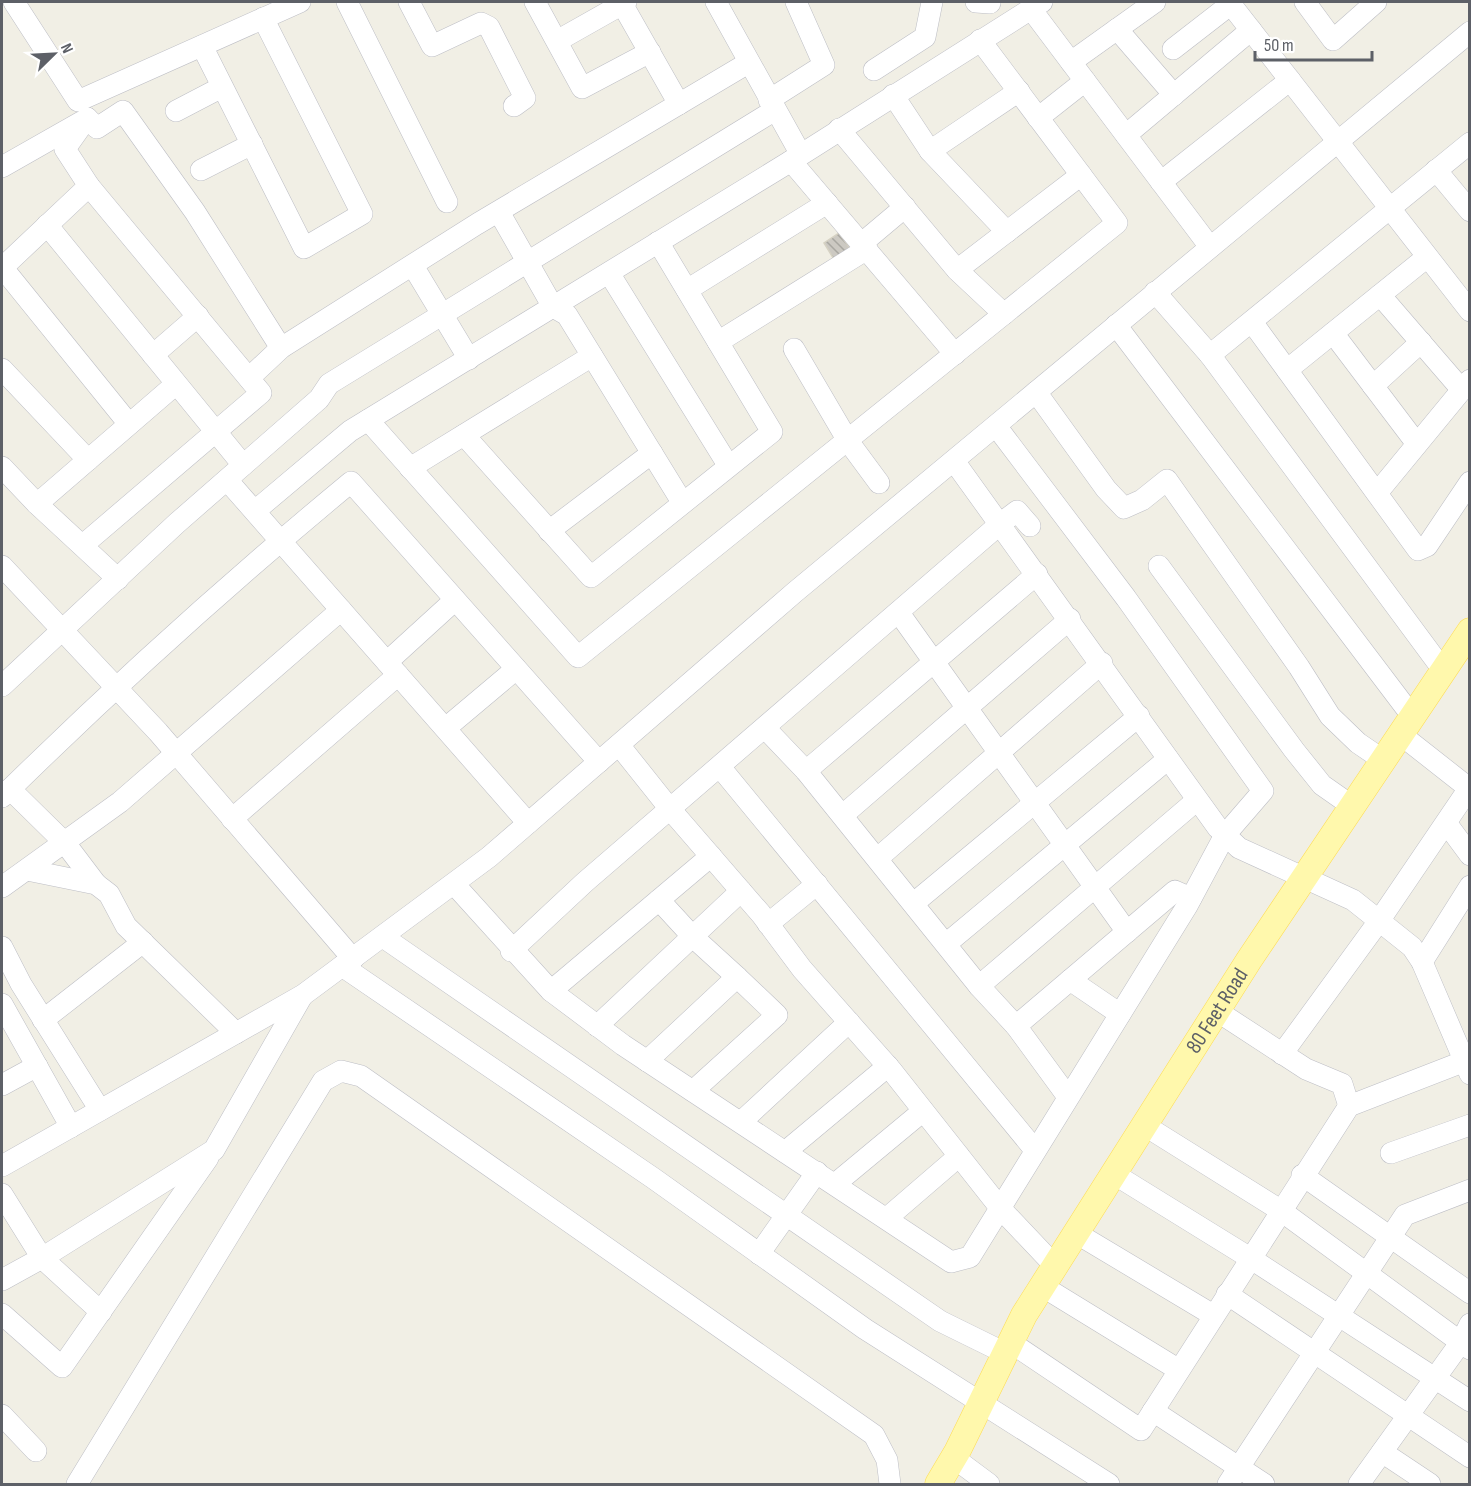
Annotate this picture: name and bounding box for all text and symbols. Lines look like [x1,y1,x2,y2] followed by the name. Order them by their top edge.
[24,24,84,84] north arrow
[1255,24,1372,62] scale bar
[1264,35,1294,56] text: 50 m
[56,41,77,56] text: N
[1180,963,1254,1058] street label: 80 Feet Road

